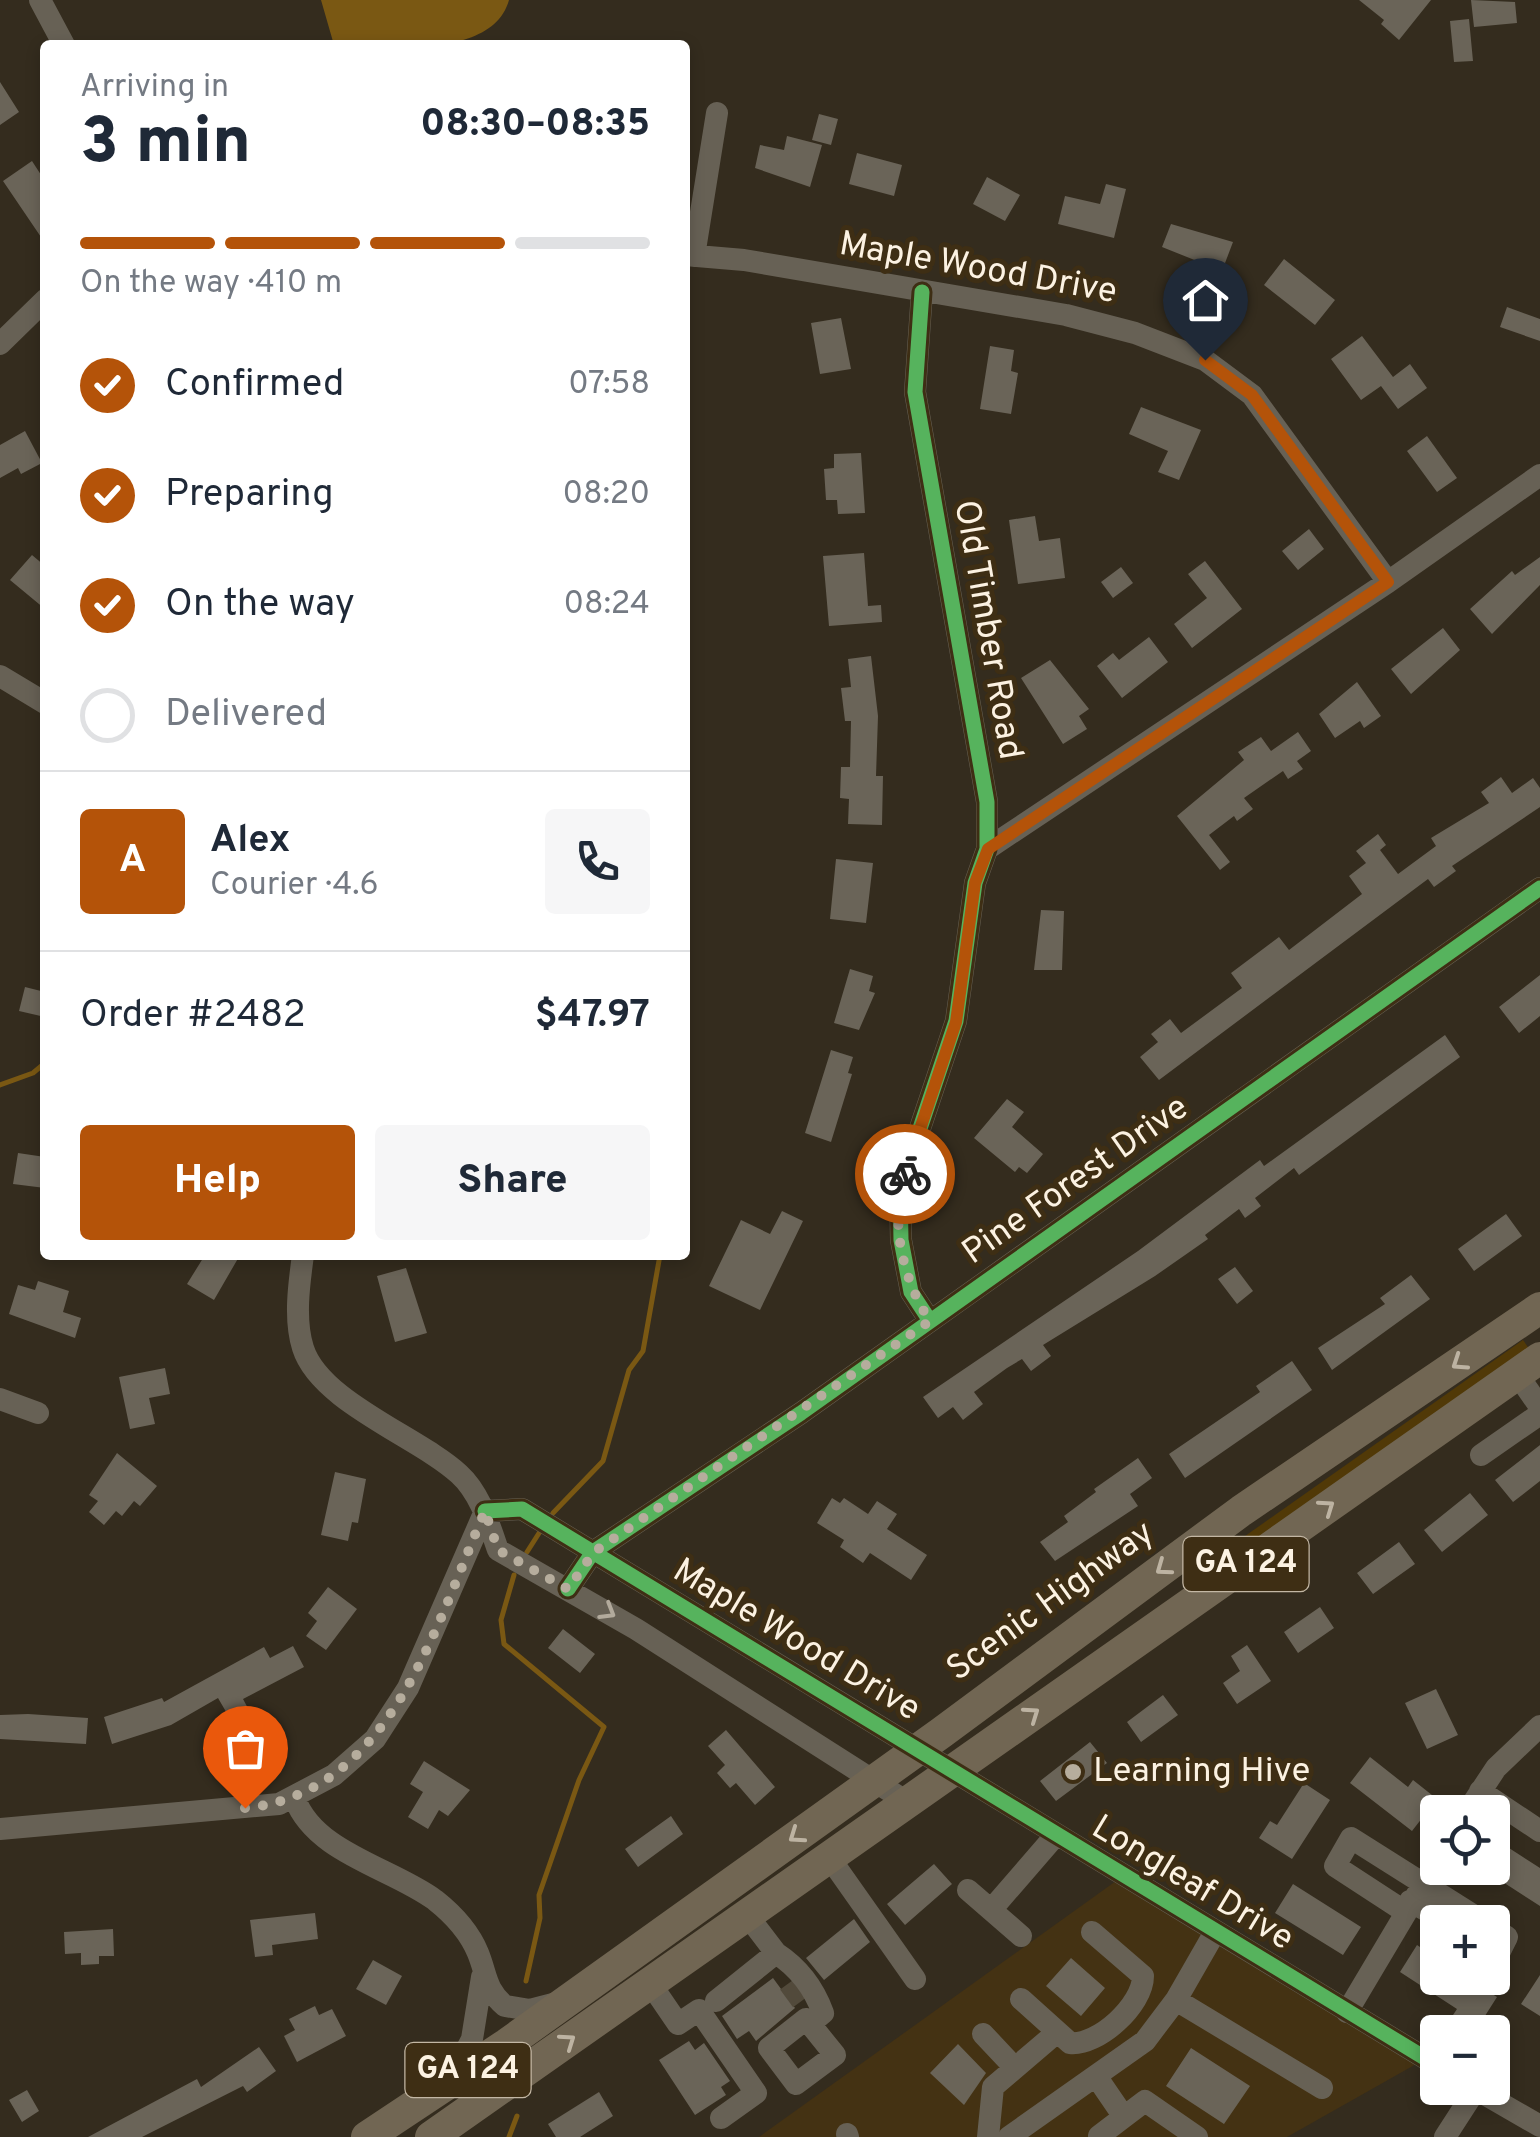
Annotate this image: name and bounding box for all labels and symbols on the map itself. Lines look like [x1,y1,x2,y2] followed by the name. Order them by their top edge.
[836,223,1120,315] street label: Maple Wood Drive
[1163,258,1248,361] pin
[943,497,1031,763] street label: Old Timber Road
[954,1087,1198,1275] street label: Pine Forest Drive
[855,1124,955,1224] courier
[1452,1351,1471,1369] one-way arrow
[1316,1501,1334,1519] one-way arrow
[939,1512,1163,1692] street label: Scenic Highway
[1184,1537,1308,1591] road number: GA 124
[664,1550,928,1732] street label: Maple Wood Drive
[1156,1556,1174,1573] one-way arrow
[597,1600,615,1619] one-way arrow
[203,1706,288,1809] pin
[1021,1708,1040,1726] one-way arrow
[1093,1750,1310,1794] place label: Learning Hive
[1062,1761,1084,1783] marker: Learning Hive
[1083,1806,1301,1962] street label: Longleaf Drive
[788,1824,807,1842] one-way arrow
[556,2035,575,2053] one-way arrow
[406,2043,530,2097] road number: GA 124

